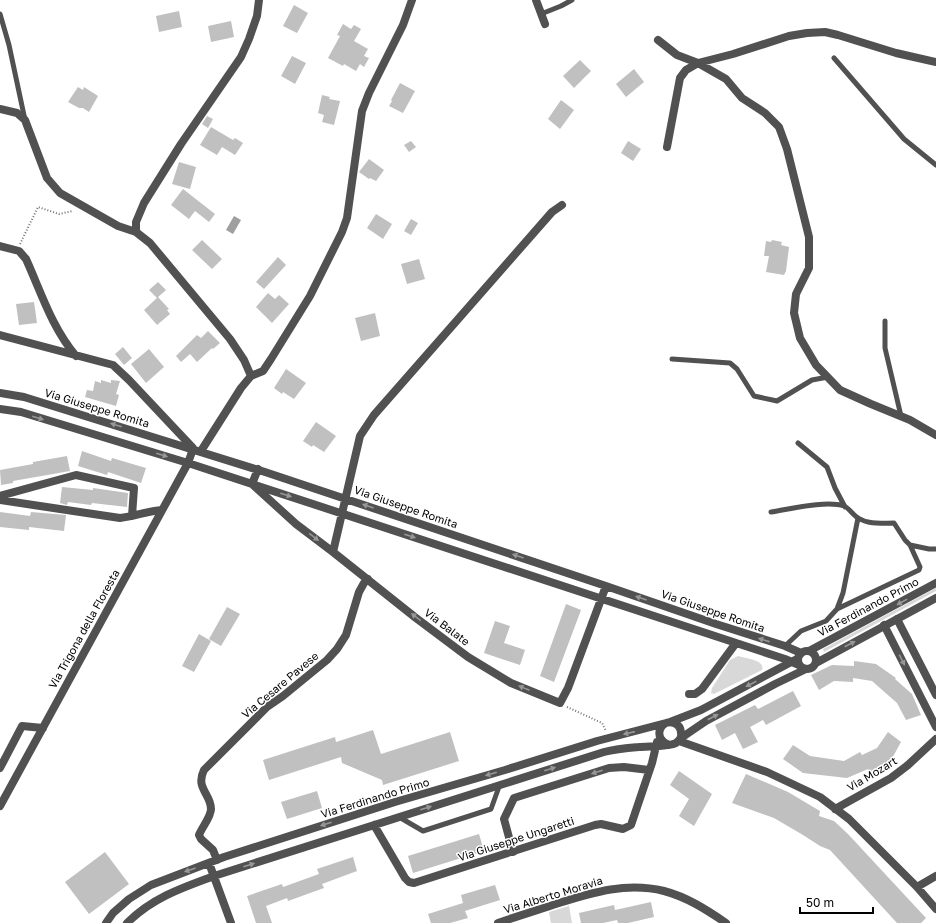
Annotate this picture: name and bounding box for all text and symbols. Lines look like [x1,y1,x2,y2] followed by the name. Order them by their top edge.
[43,385,151,430] street label: Via Giuseppe Romita
[32,415,44,421] one-way arrow
[110,422,122,428] one-way arrow
[157,452,169,458] one-way arrow
[353,483,460,530] street label: Via Giuseppe Romita
[280,492,292,498] one-way arrow
[362,503,374,509] one-way arrow
[308,533,319,541] one-way arrow
[404,533,416,539] one-way arrow
[512,553,524,559] one-way arrow
[45,567,122,691] street label: Via Trigona della Floresta
[815,574,921,639] street label: Via Ferdinando Primo
[660,587,767,634] street label: Via Giuseppe Romita
[635,595,647,601] one-way arrow
[896,598,908,605] one-way arrow
[422,605,472,648] street label: Via Balate
[410,613,421,622] one-way arrow
[758,637,770,643] one-way arrow
[844,641,855,647] one-way arrow
[239,649,321,720] street label: Via Cesare Pavese
[899,654,905,666] one-way arrow
[746,681,757,687] one-way arrow
[518,685,530,691] one-way arrow
[708,713,719,720] one-way arrow
[623,730,635,736] one-way arrow
[844,754,899,794] street label: Via Mozart
[544,766,556,772] one-way arrow
[591,769,603,775] one-way arrow
[485,772,497,778] one-way arrow
[319,775,431,820] street label: Via Ferdinando Primo
[421,805,433,811] one-way arrow
[456,814,576,863] street label: Via Giuseppe Ungaretti
[320,821,332,827] one-way arrow
[243,862,255,868] one-way arrow
[183,867,195,873] one-way arrow
[502,873,604,916] street label: Via Alberto Moravia
[800,889,873,915] scale bar
[806,895,834,910] text: 50 m

